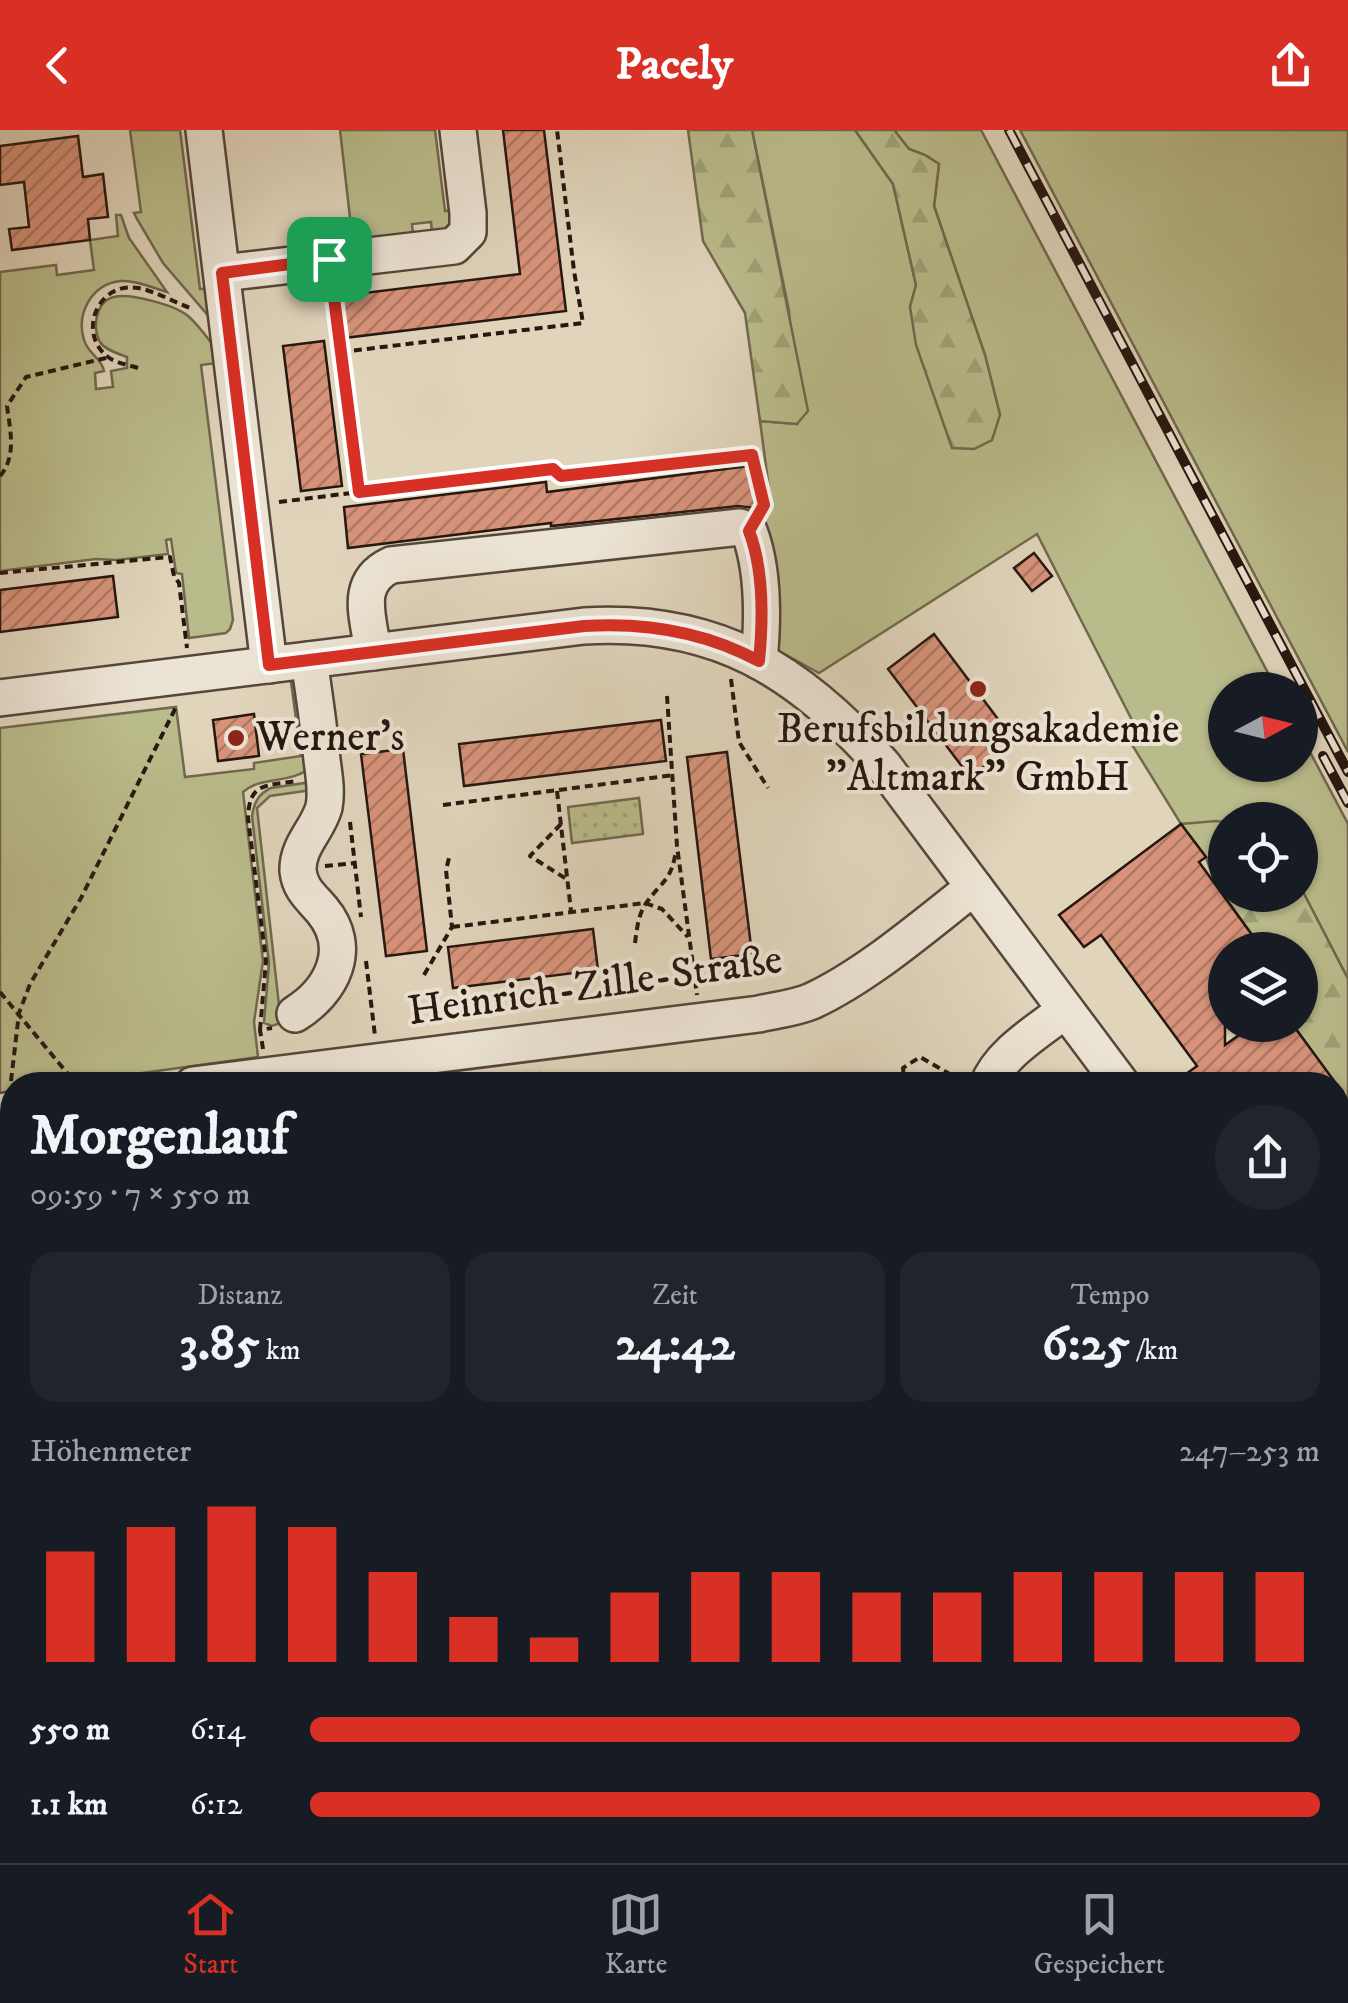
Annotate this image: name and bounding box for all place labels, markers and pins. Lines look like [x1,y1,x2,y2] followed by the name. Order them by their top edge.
[287,217,372,302] pin
[967,678,989,700] marker: Berufsbildungsakademie "Altmark" GmbH
[777,704,1179,804] place label: Berufsbildungsakademie "Altmark" GmbH
[255,712,405,764] place label: Werner's
[225,727,247,749] marker: Werner's

